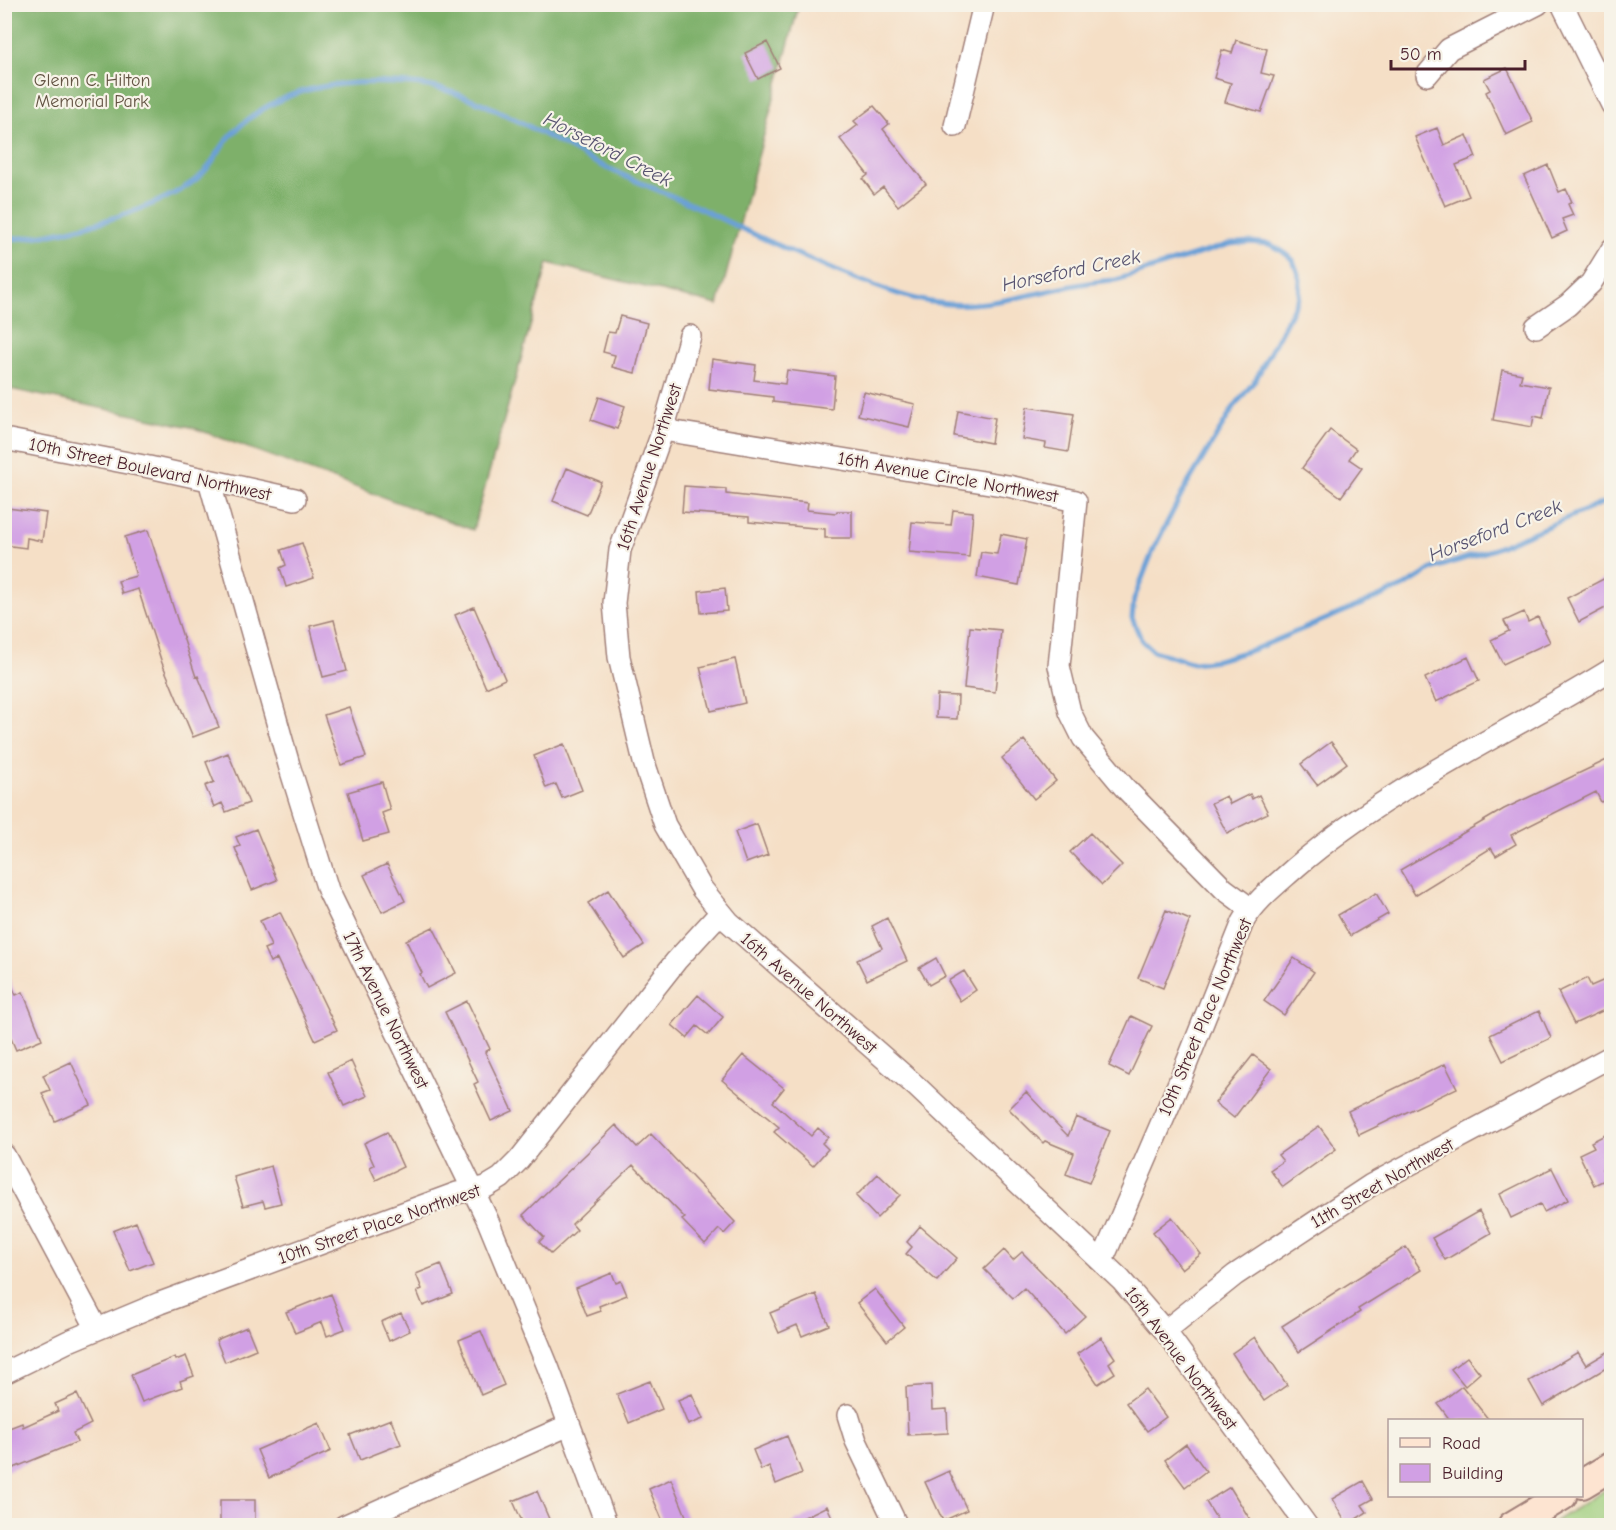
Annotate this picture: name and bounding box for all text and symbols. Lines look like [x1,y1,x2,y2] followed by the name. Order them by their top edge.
[1391,33,1524,71] scale bar
[1400,44,1442,65] text: 50 m
[34,70,150,112] park label: Glenn C. Hilton Memorial Park
[540,107,676,192] water label: Horseford Creek
[1000,245,1143,296] water label: Horseford Creek
[613,380,687,553] street label: 16th Avenue Northwest
[27,434,274,506] street label: 10th Street Boulevard Northwest
[836,448,1061,507] street label: 16th Avenue Circle Northwest
[1425,494,1565,566] water label: Horseford Creek
[1154,915,1257,1119] street label: 10th Street Place Northwest
[338,928,433,1093] street label: 17th Avenue Northwest
[736,928,882,1059] street label: 16th Avenue Northwest
[1307,1134,1458,1233] street label: 11th Street Northwest
[275,1180,484,1269] street label: 10th Street Place Northwest
[1120,1283,1242,1435] street label: 16th Avenue Northwest
[1388,1419,1583,1497] legend
[1442,1433,1481,1454] text: Road
[1442,1463,1504,1484] text: Building

